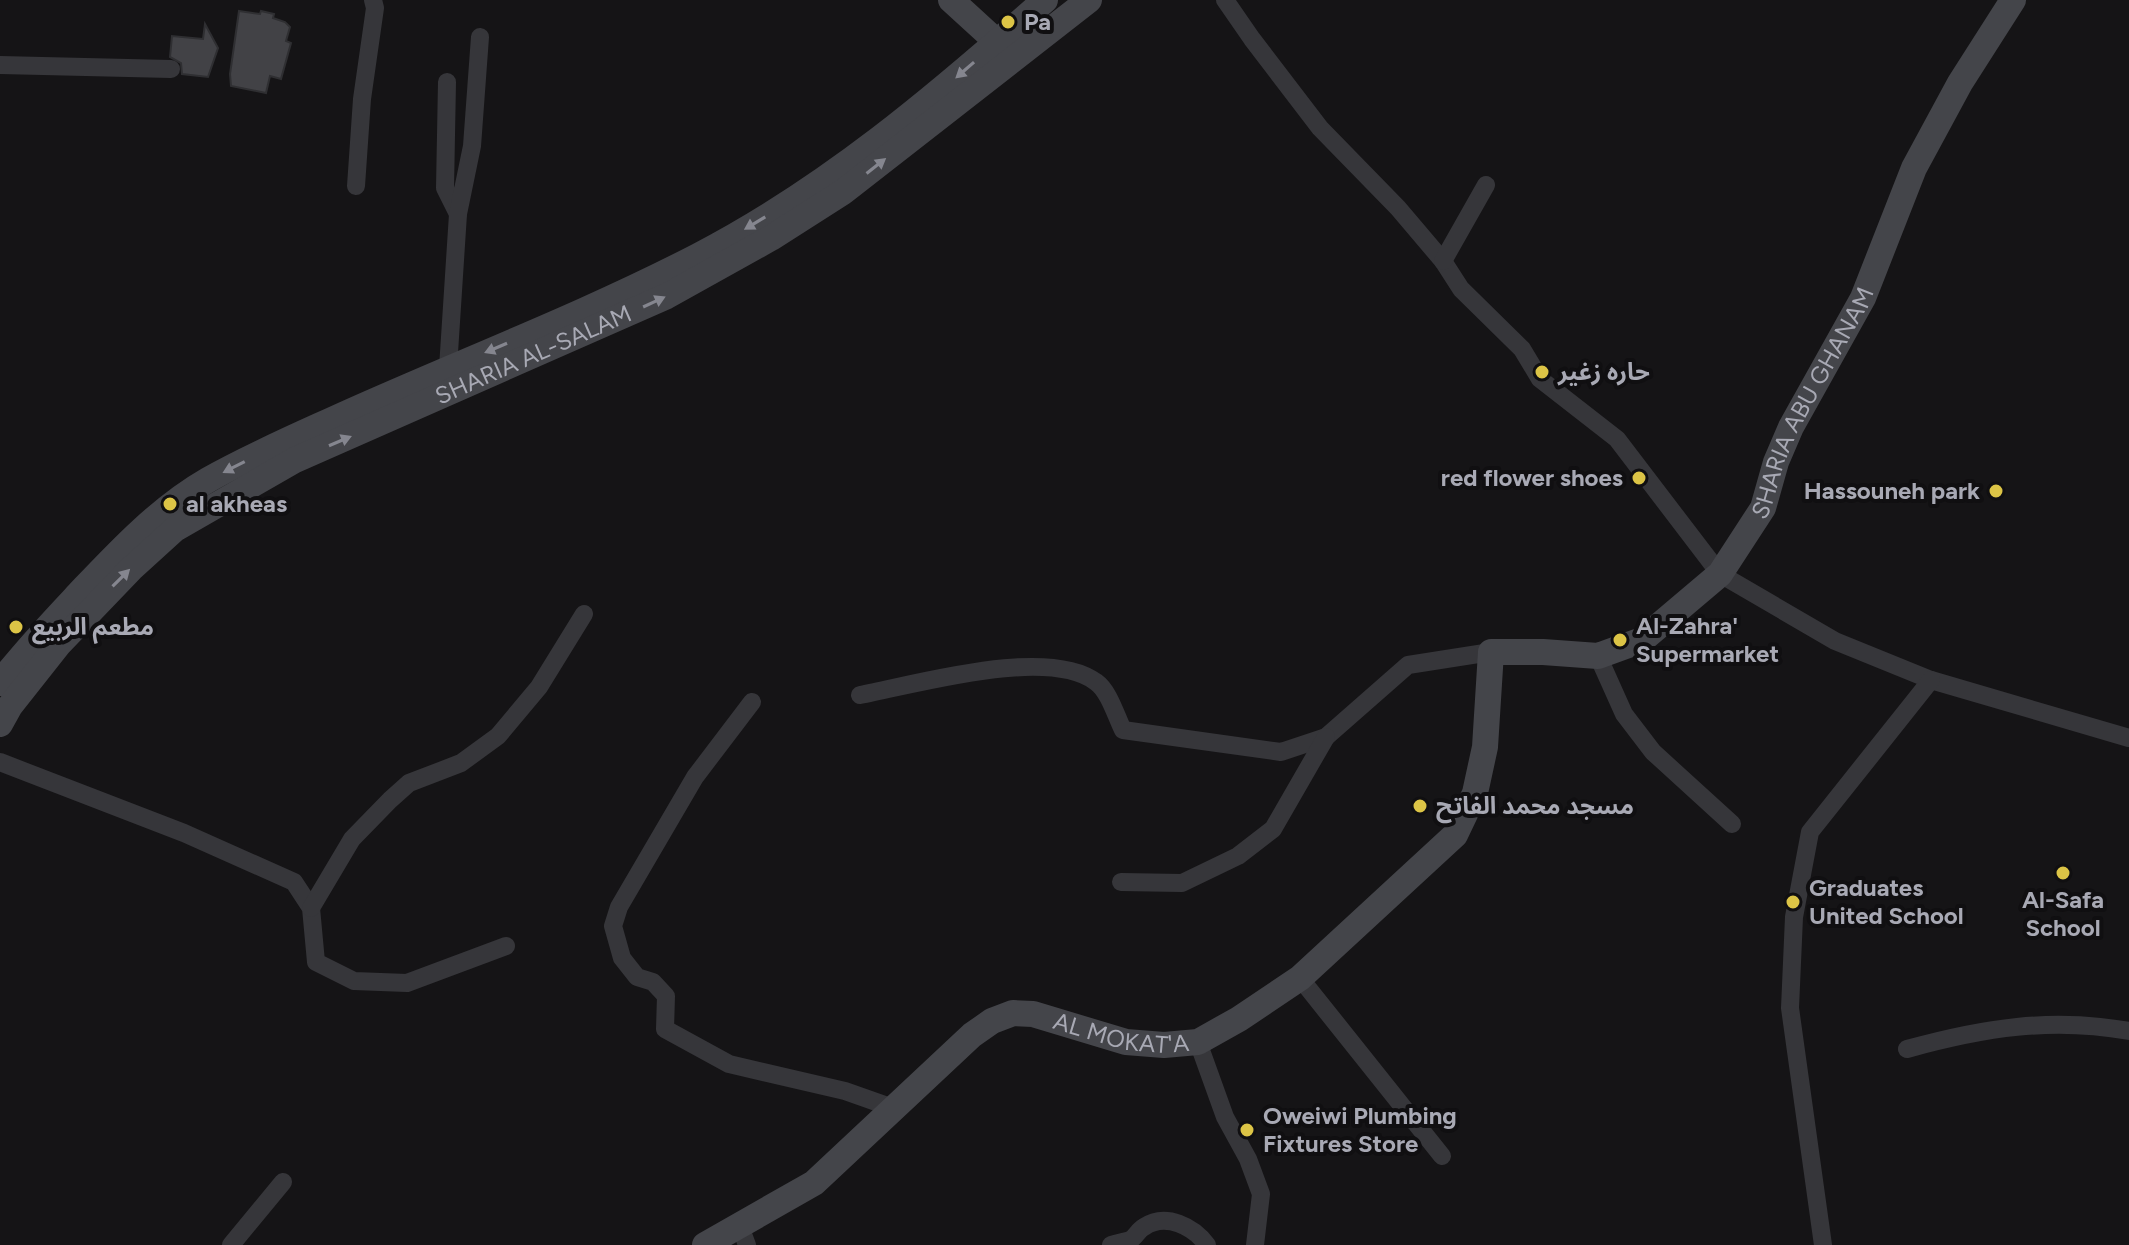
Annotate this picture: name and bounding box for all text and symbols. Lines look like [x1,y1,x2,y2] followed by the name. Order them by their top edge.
[1024,7,1051,36] place label: Pa
[999,13,1017,31] marker: Pa
[956,61,976,78] one-way arrow
[866,158,886,175] one-way arrow
[744,216,766,230] one-way arrow
[1745,283,1880,524] street label: SHARIA ABU GHANAM
[643,295,666,309] one-way arrow
[431,299,636,410] street label: SHARIA AL-SALAM
[484,341,508,354] one-way arrow
[1557,357,1650,386] place label: حاره زغير
[1533,363,1551,381] marker: حاره زغير
[328,435,352,448] one-way arrow
[222,460,245,473] one-way arrow
[1441,463,1623,492] place label: red flower shoes
[1630,469,1648,487] marker: red flower shoes
[1804,476,1980,505] place label: Hassouneh park
[1987,482,2005,500] marker: Hassouneh park
[186,489,287,518] place label: al akheas
[161,495,179,513] marker: al akheas
[112,569,130,588] one-way arrow
[1636,611,1779,668] place label: Al-Zahra' Supermarket
[32,612,154,645] place label: مطعم الربيع
[7,618,25,636] marker: مطعم الربيع
[1611,631,1629,649] marker: Al-Zahra' Supermarket
[1436,791,1634,824] place label: مسجد محمد الفاتح
[1411,797,1429,815] marker: مسجد محمد الفاتح
[2054,864,2072,882] marker: Al-Safa School
[1809,873,1964,930] place label: Graduates United School
[2022,885,2104,942] place label: Al-Safa School
[1784,893,1802,911] marker: Graduates United School
[1050,1006,1191,1059] street label: AL MOKAT'A
[1263,1101,1457,1158] place label: Oweiwi Plumbing Fixtures Store
[1238,1121,1256,1139] marker: Oweiwi Plumbing Fixtures Store

